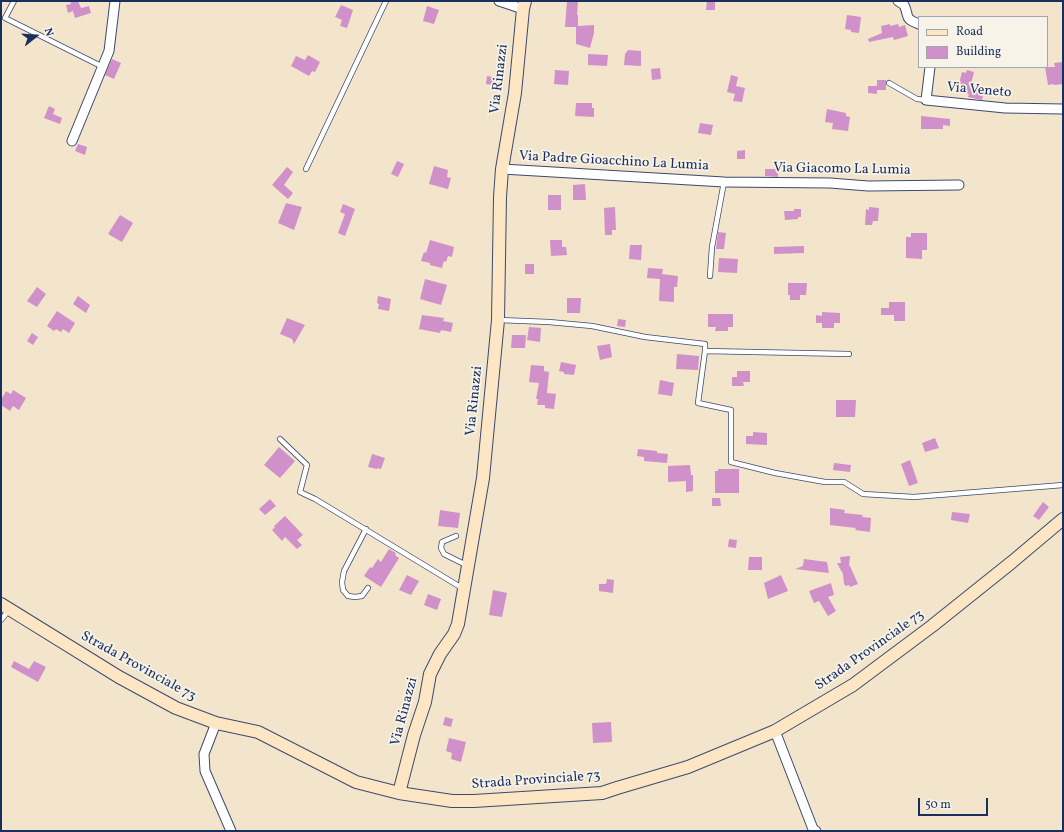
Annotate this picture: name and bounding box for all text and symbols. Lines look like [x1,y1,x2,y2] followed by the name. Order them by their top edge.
[16,16,56,56] north arrow
[918,16,1048,68] legend
[956,24,983,40] text: Road
[40,26,56,38] text: N
[487,43,513,115] street label: Via Rinazzi
[956,44,1001,60] text: Building
[946,80,1012,102] street label: Via Veneto
[519,149,709,175] street label: Via Padre Gioacchino La Lumia
[773,160,911,180] street label: Via Giacomo La Lumia
[463,365,487,437] street label: Via Rinazzi
[812,607,928,695] street label: Strada Provinciale 73
[77,628,199,706] street label: Strada Provinciale 73
[388,676,422,748] street label: Via Rinazzi
[471,768,601,794] street label: Strada Provinciale 73
[920,790,990,816] scale bar
[925,797,951,813] text: 50 m

